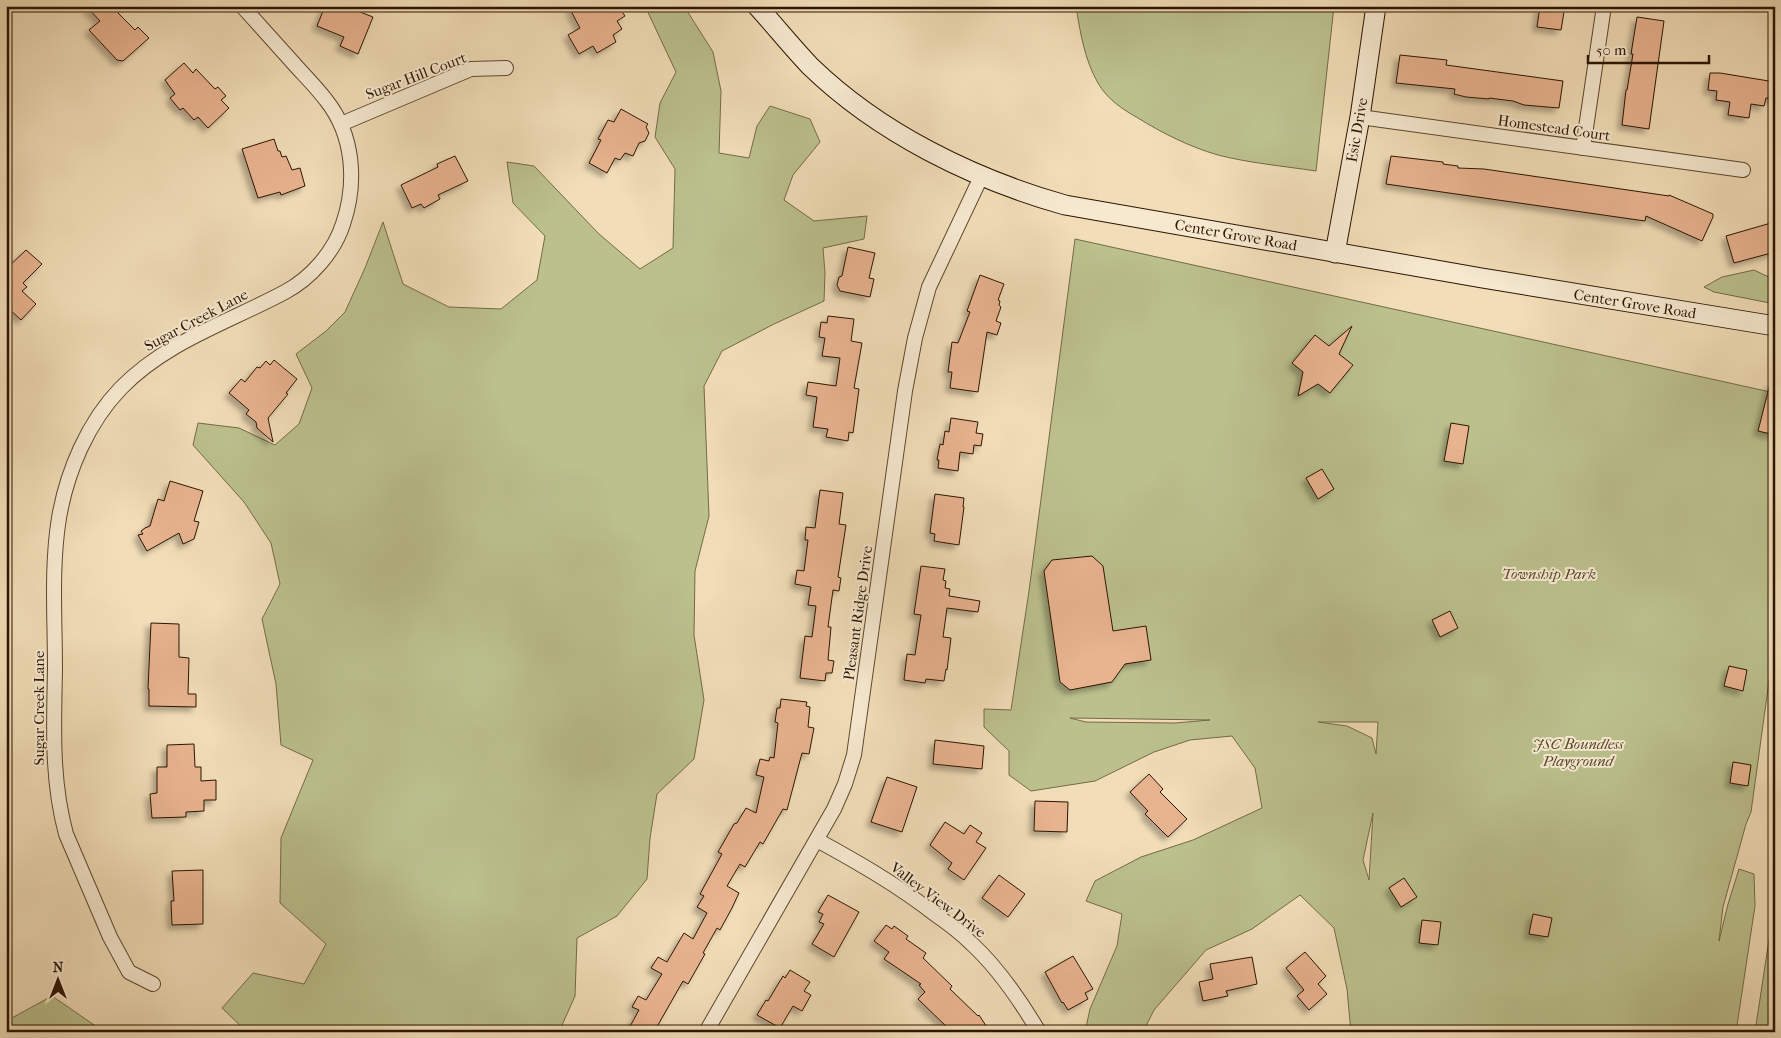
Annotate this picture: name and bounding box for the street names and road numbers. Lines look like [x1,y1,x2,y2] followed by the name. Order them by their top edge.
[363,48,469,103] street label: Sugar Hill Court
[1342,96,1372,164] street label: Esic Drive
[1497,111,1612,145] street label: Homestead Court
[1173,215,1299,255] street label: Center Grove Road
[141,285,251,355] street label: Sugar Creek Lane
[1572,285,1698,323] street label: Center Grove Road
[840,544,876,681] street label: Pleasant Ridge Drive
[30,650,48,765] street label: Sugar Creek Lane
[886,858,990,942] street label: Valley View Drive

